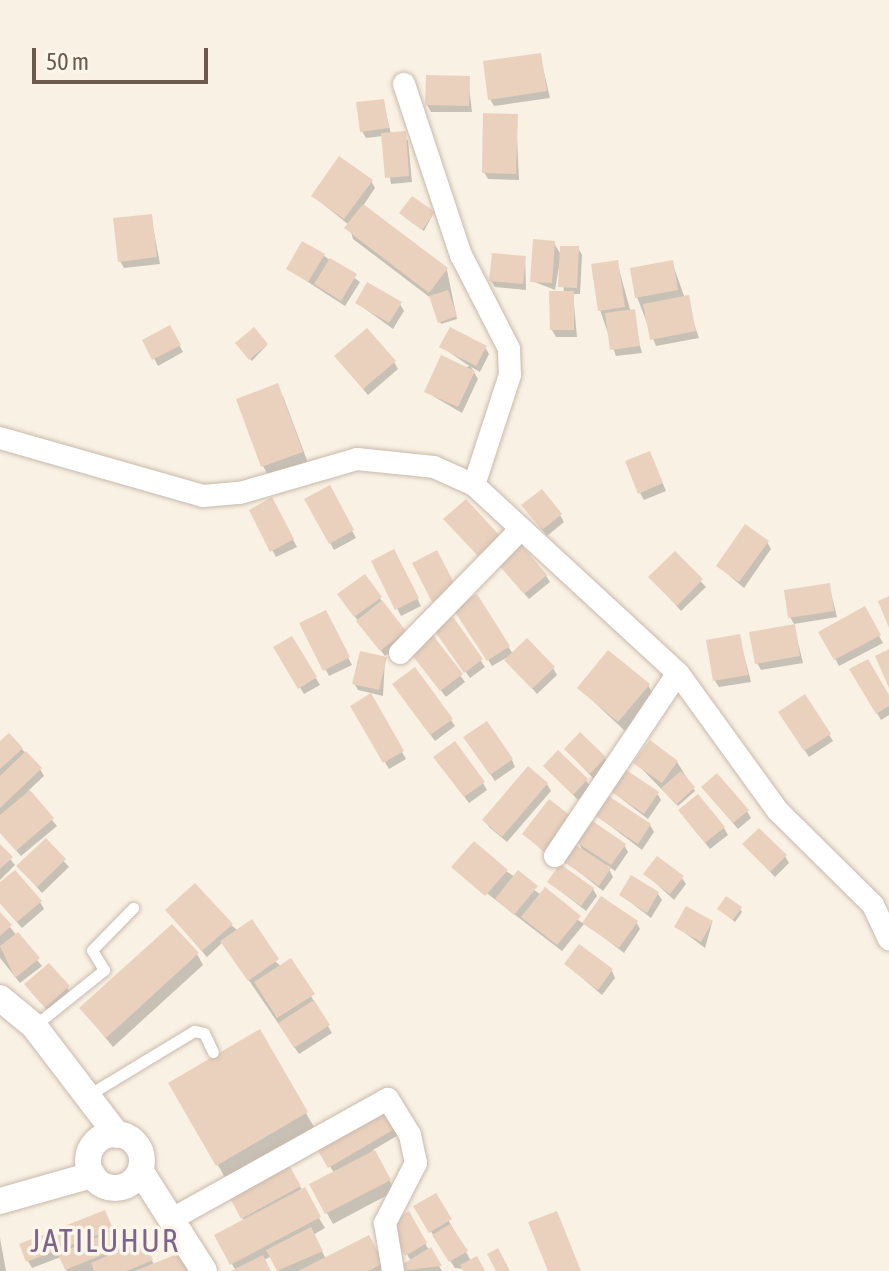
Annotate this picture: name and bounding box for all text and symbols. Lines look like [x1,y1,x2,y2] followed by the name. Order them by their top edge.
[36,32,212,82] scale bar
[46,48,89,75] text: 50 m
[30,1222,180,1260] district label: JATILUHUR

